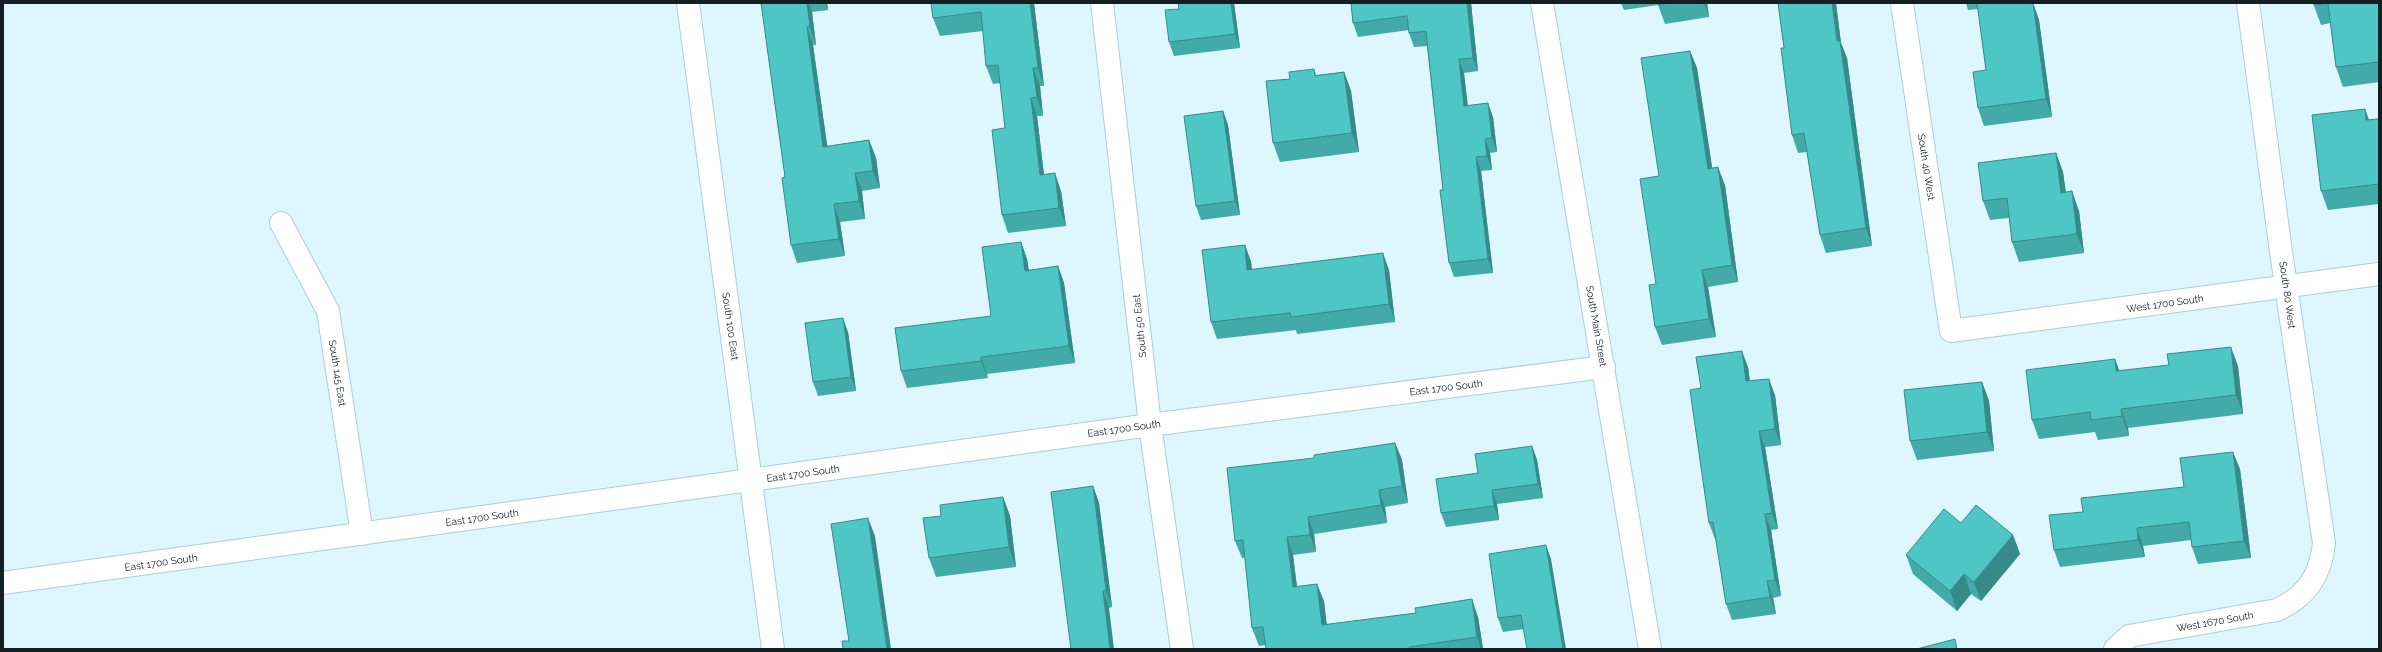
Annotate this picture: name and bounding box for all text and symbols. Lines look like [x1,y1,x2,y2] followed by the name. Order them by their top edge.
[1916,133,1937,202] street label: South 40 West
[2277,261,2298,330] street label: South 80 West
[1584,285,1609,368] street label: South Main Street
[720,291,741,361] street label: South 100 East
[1131,293,1148,358] street label: South 50 East
[2126,293,2205,314] street label: West 1700 South
[327,339,348,408] street label: South 145 East
[1409,378,1483,397] street label: East 1700 South
[1087,418,1161,439] street label: East 1700 South
[766,463,840,484] street label: East 1700 South
[445,507,519,528] street label: East 1700 South
[124,552,198,573] street label: East 1700 South
[2176,609,2255,634] street label: West 1670 South

